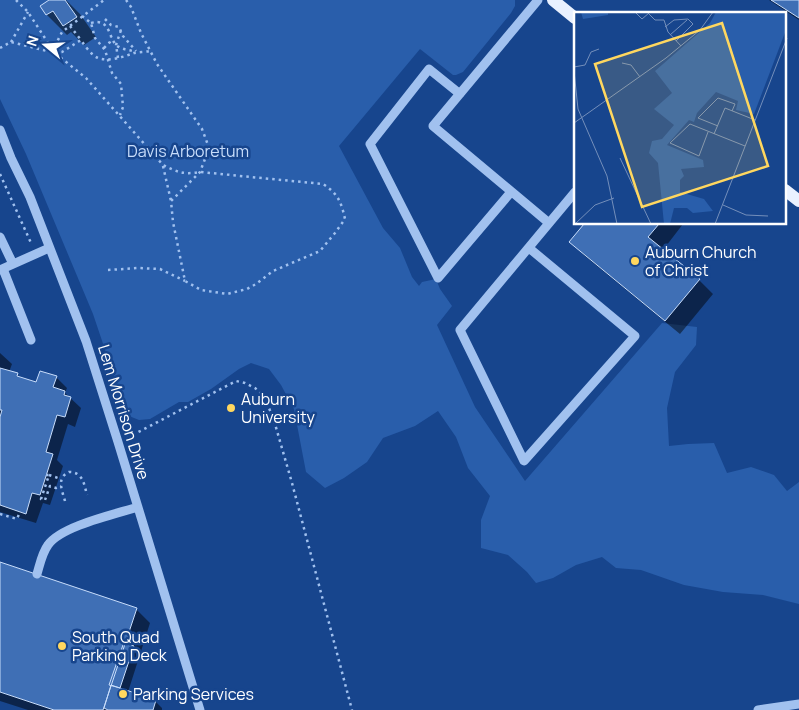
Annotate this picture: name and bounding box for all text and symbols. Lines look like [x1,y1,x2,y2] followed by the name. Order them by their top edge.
[574,12,786,225] inset map
[20,20,70,70] north arrow
[22,33,43,49] text: N
[127,140,249,162] park label: Davis Arboretum
[645,241,757,281] place label: Auburn Church of Christ
[629,255,641,267] marker: Auburn Church of Christ
[93,342,155,482] street label: Lem Morrison Drive
[241,388,315,428] place label: Auburn University
[225,402,237,414] marker: Auburn University
[72,626,168,666] place label: South Quad Parking Deck
[56,640,68,652] marker: South Quad Parking Deck
[133,683,254,705] place label: Parking Services
[117,688,129,700] marker: Parking Services

